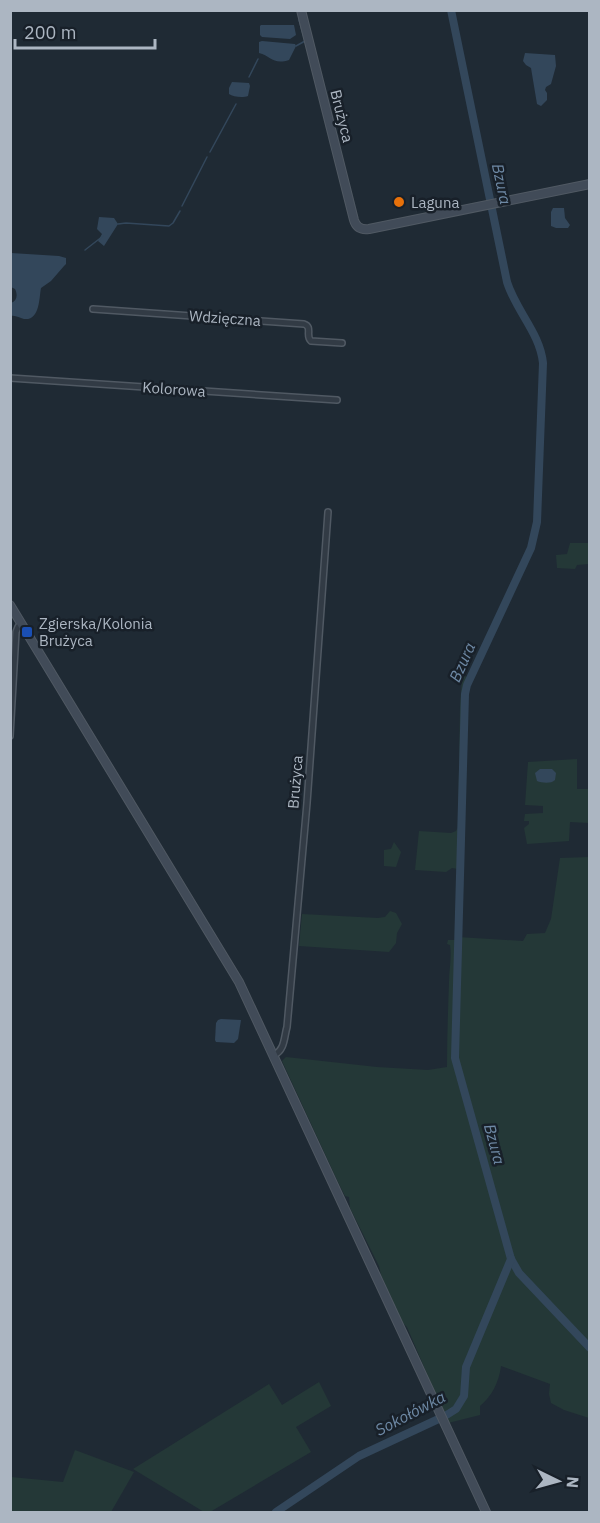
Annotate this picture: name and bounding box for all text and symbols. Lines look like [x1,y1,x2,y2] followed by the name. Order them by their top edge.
[15,12,154,50] scale bar
[24,21,76,44] text: 200 m
[326,88,358,144] street label: Brużyca
[488,162,516,206] water label: Bzura
[411,193,459,212] place label: Laguna
[392,195,406,209] marker: Laguna
[189,306,261,330] street label: Wdzięczna
[142,377,206,401] street label: Kolorowa
[39,614,153,650] place label: Zgierska/Kolonia Brużyca
[20,625,34,639] marker: Zgierska/Kolonia Brużyca
[444,639,480,685] water label: Bzura
[283,754,307,810] street label: Brużyca
[480,1122,510,1166] water label: Bzura
[371,1386,449,1440] water label: Sokołówka
[528,1451,588,1511] north arrow
[562,1476,583,1489] text: N

